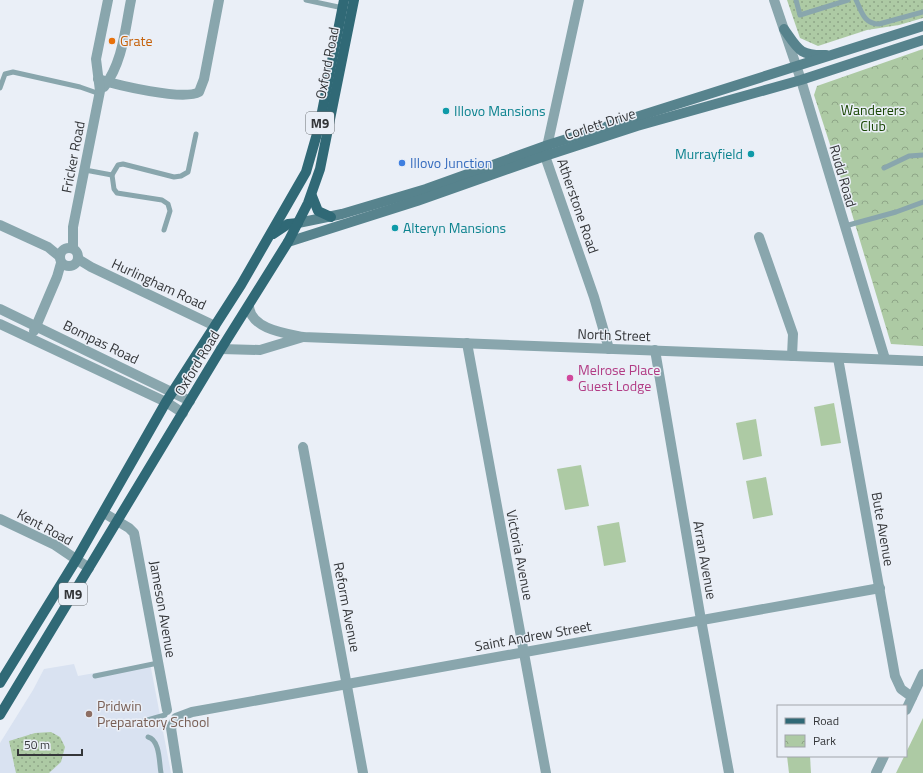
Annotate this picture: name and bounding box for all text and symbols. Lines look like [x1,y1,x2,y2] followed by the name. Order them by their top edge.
[309,25,344,101] street label: Oxford Road
[120,30,152,51] place label: Grate
[107,36,117,46] marker: Grate
[841,99,905,136] park label: Wanderers Club
[454,100,546,121] place label: Illovo Mansions
[562,102,638,145] street label: Corlett Drive
[441,106,451,116] marker: Illovo Mansions
[306,112,334,134] road number: M9
[55,119,90,195] street label: Fricker Road
[825,142,862,210] street label: Rudd Road
[675,143,743,164] place label: Murrayfield
[746,149,756,159] marker: Murrayfield
[410,152,492,173] place label: Illovo Junction
[552,155,605,256] street label: Atherstone Road
[397,158,407,168] marker: Illovo Junction
[403,217,506,238] place label: Alteryn Mansions
[390,223,400,233] marker: Alteryn Mansions
[108,252,210,315] street label: Hurlingham Road
[60,314,143,369] street label: Bompas Road
[577,323,651,346] street label: North Street
[169,326,224,399] street label: Oxford Road
[578,359,660,396] place label: Melrose Place Guest Lodge
[565,373,575,383] marker: Melrose Place Guest Lodge
[867,490,900,568] street label: Bute Avenue
[14,503,77,550] street label: Kent Road
[501,508,540,602] street label: Victoria Avenue
[688,519,723,601] street label: Arran Avenue
[145,559,182,659] street label: Jameson Avenue
[329,560,366,654] street label: Reform Avenue
[59,583,87,605] road number: M9
[473,615,593,656] street label: Saint Andrew Street
[97,695,210,732] place label: Pridwin Preparatory School
[777,705,907,757] legend
[84,709,94,719] marker: Pridwin Preparatory School
[813,711,839,730] text: Road
[18,731,82,757] scale bar
[813,731,836,750] text: Park
[24,735,50,754] text: 50 m

